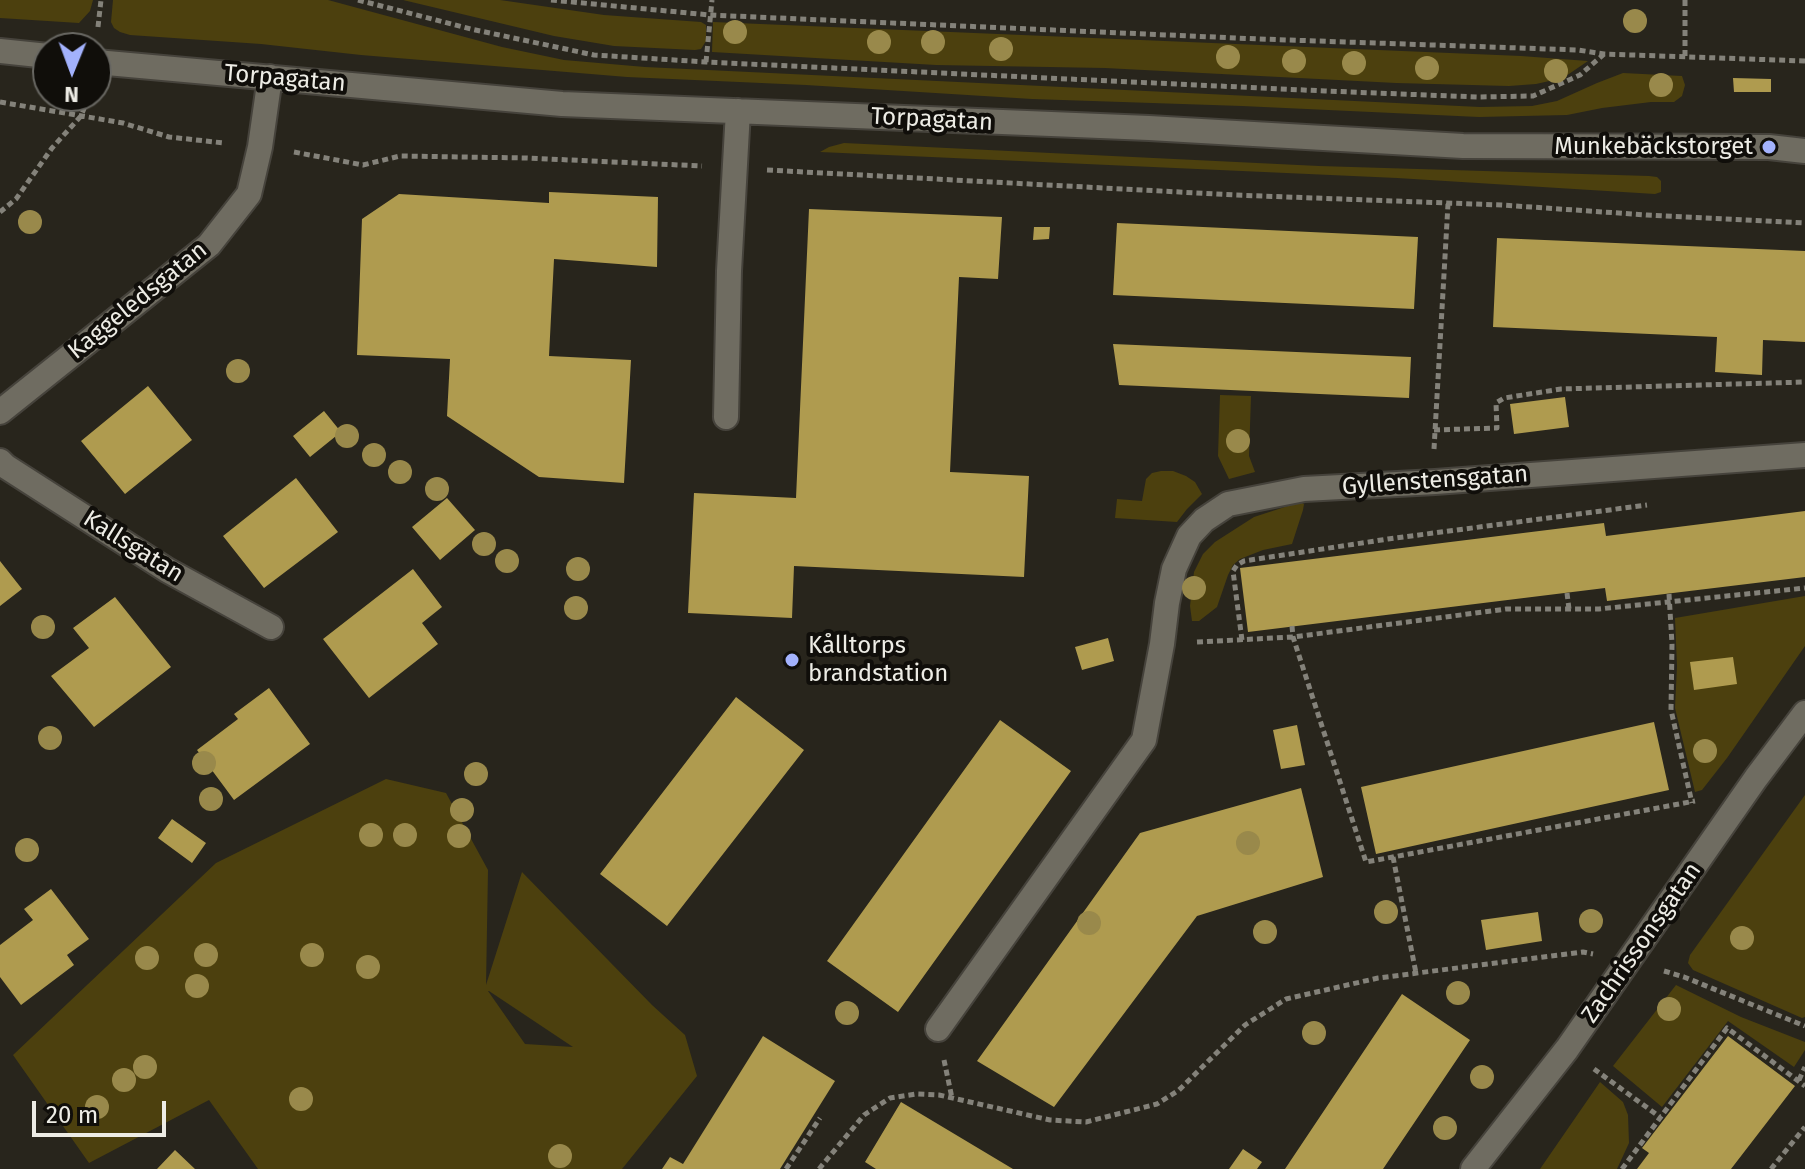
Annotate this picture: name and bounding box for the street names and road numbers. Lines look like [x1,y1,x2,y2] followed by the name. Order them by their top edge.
[223,59,347,99] street label: Torpagatan
[870,102,994,138] street label: Torpagatan
[63,236,213,366] street label: Kaggeledsgatan
[1341,460,1529,502] street label: Gyllenstensgatan
[78,505,188,589] street label: Kallsgatan
[1576,857,1708,1029] street label: Zachrissonsgatan

